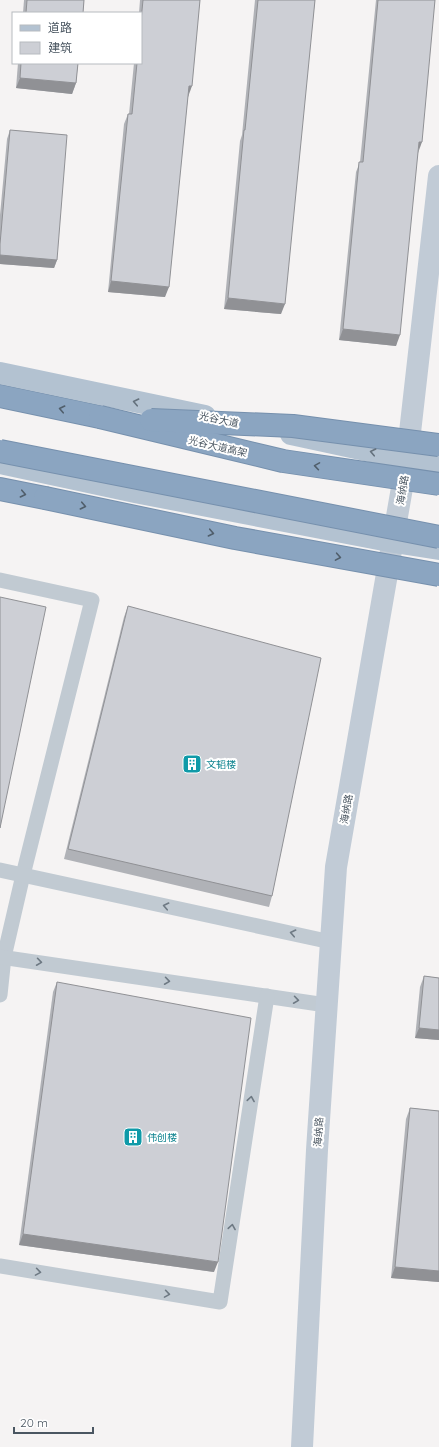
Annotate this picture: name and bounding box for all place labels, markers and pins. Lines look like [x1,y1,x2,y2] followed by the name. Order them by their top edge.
[181,753,203,775] building icon: 文韬楼
[206,758,236,771] place label: 文韬楼
[122,1126,144,1148] building icon: 伟创楼
[147,1131,177,1144] place label: 伟创楼

